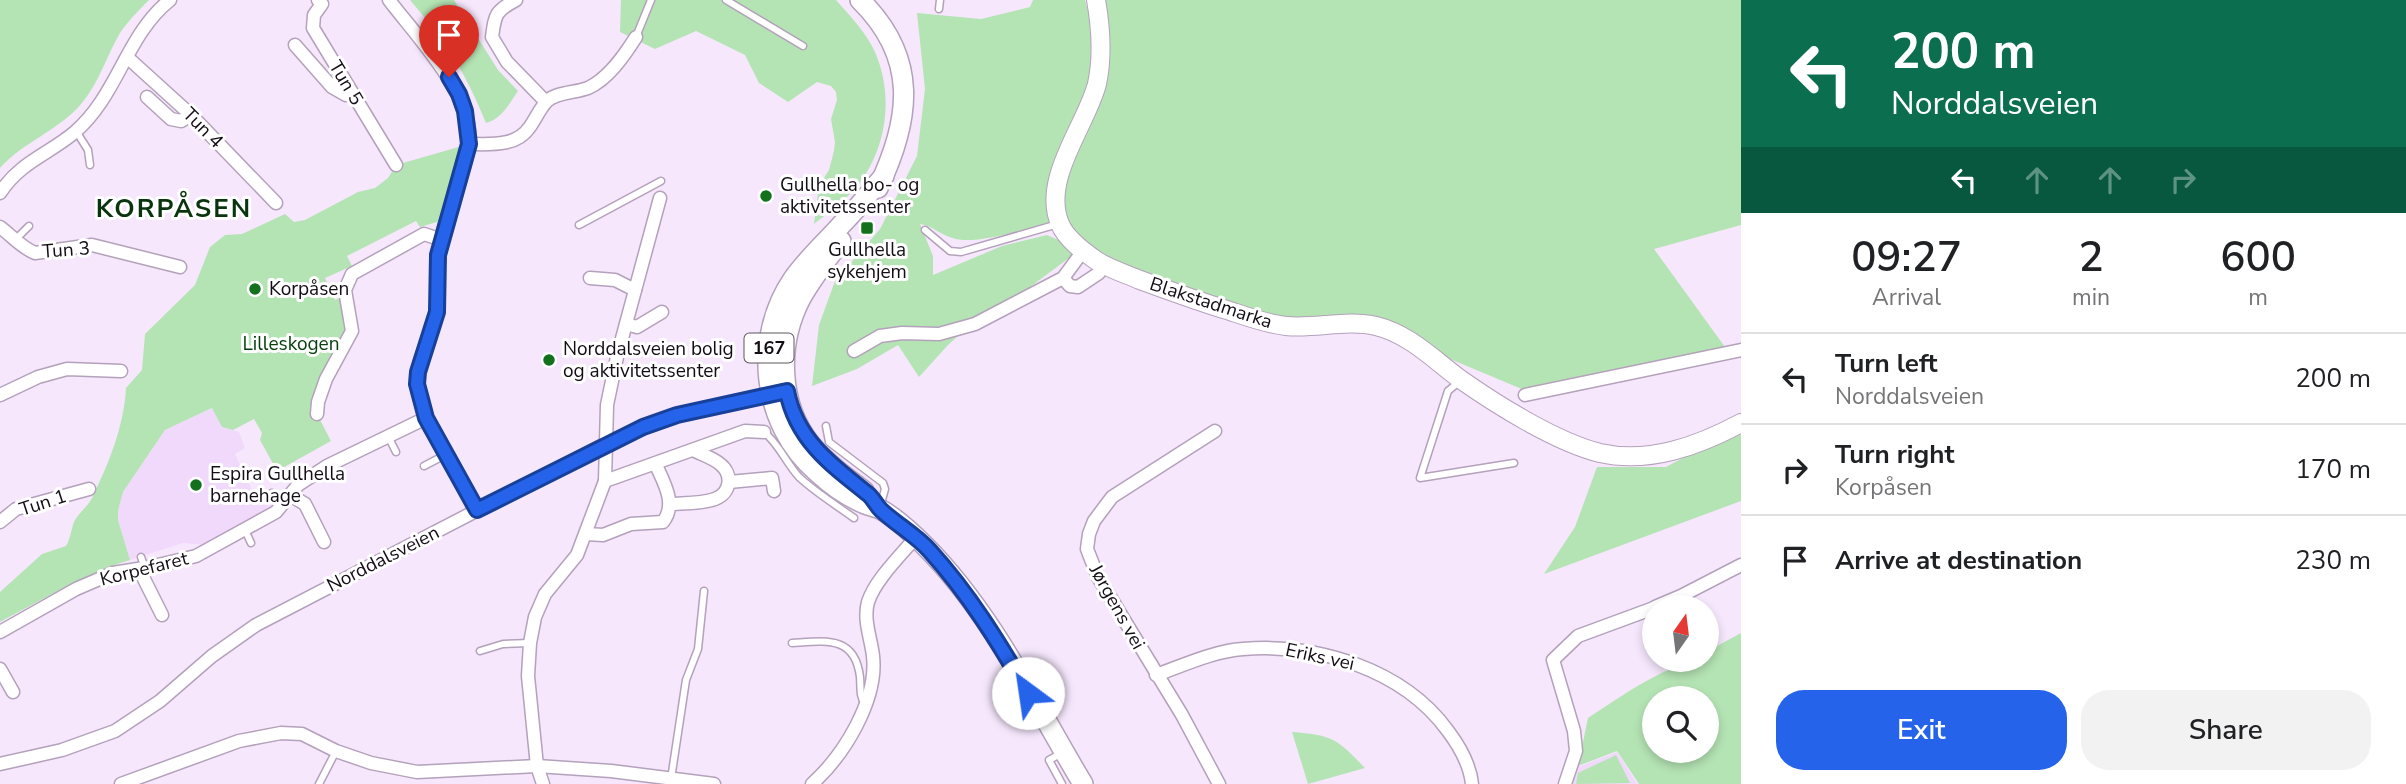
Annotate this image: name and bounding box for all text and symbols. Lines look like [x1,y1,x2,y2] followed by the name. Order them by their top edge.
[419,5,479,77] pin
[430,16,468,54] icon: arrive
[1891,18,2035,85] text: 200 m
[1776,28,1867,119] icon: left
[323,56,369,110] street label: Tun 5
[1891,82,2098,125] text: Norddalsveien
[177,102,229,154] street label: Tun 4
[1945,161,1983,199] icon: left
[2018,161,2056,199] icon: ahead
[2091,161,2129,199] icon: ahead
[2164,161,2202,199] icon: right
[780,172,919,220] place label: Gullhella bo- og aktivitetssenter
[758,188,774,204] marker: Gullhella bo- og aktivitetssenter
[96,190,252,226] district label: KORPÅSEN
[859,220,875,236] marker: Gullhella sykehjem
[1851,229,1962,286] text: 09:27
[2078,229,2104,286] text: 2
[2220,229,2296,286] text: 600
[41,235,91,265] street label: Tun 3
[827,237,907,285] place label: Gullhella sykehjem
[1146,271,1276,335] street label: Blakstadmarka
[269,276,349,302] place label: Korpåsen
[247,281,263,297] marker: Korpåsen
[1872,282,1941,313] text: Arrival
[2072,282,2110,313] text: min
[2248,282,2268,313] text: m
[243,331,339,357] park label: Lilleskogen
[744,334,794,362] road number: 167
[563,336,734,384] place label: Norddalsveien bolig og aktivitetssenter
[1835,346,1938,381] text: Turn left
[541,352,557,368] marker: Norddalsveien bolig og aktivitetssenter
[1776,360,1814,398] icon: left
[2295,361,2371,396] text: 200 m
[1835,381,1984,412] text: Norddalsveien
[1835,437,1954,472] text: Turn right
[1776,451,1814,489] icon: right
[2295,452,2371,487] text: 170 m
[210,461,345,509] place label: Espira Gullhella barnehage
[1835,472,1932,503] text: Korpåsen
[188,477,204,493] marker: Espira Gullhella barnehage
[16,483,70,523] street label: Tun 1
[322,519,444,599] street label: Norddalsveien
[1776,542,1814,580] icon: arrive
[1835,543,2082,578] text: Arrive at destination
[2295,543,2371,578] text: 230 m
[97,545,191,592] street label: Korpefaret
[1082,559,1151,654] street label: Jørgens vei
[1642,595,1718,672] north arrow
[1642,595,1719,763] map controls
[1283,637,1357,677] street label: Eriks vei
[991,656,1065,730] position arrow
[1642,686,1719,763] button: search
[1776,690,2067,770] button: Exit
[2081,690,2371,770] button: Share

